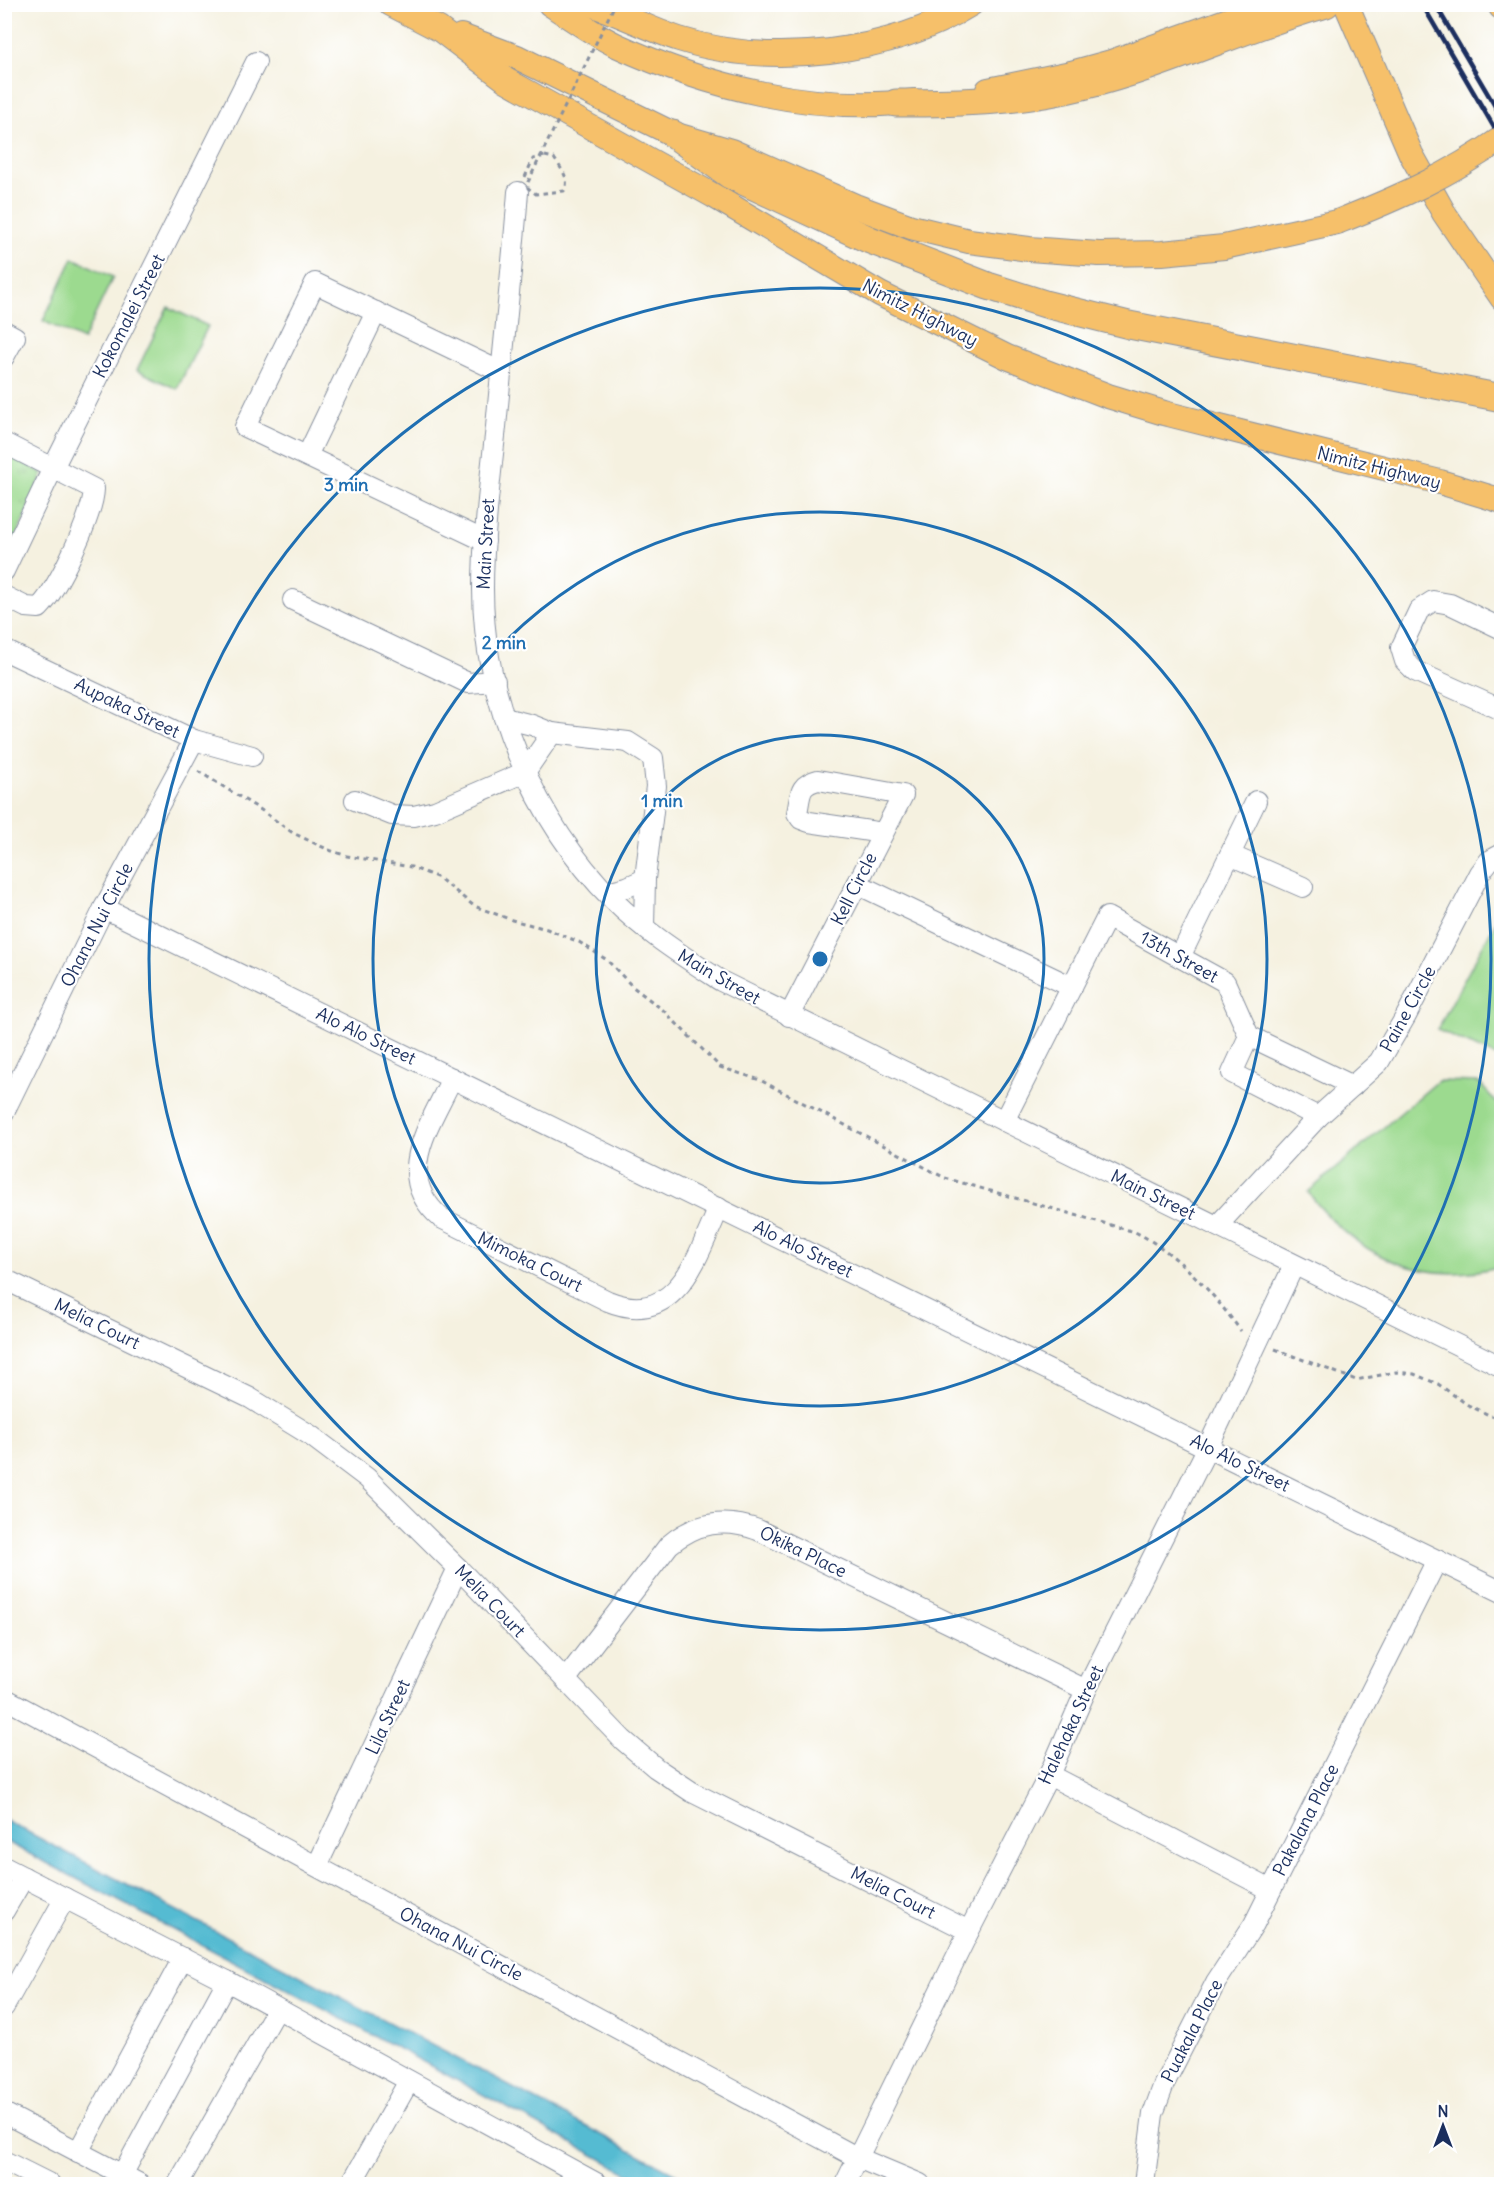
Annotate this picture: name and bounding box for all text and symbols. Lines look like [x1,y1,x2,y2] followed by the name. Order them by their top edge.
[87,250,170,382] street label: Kokomalei Street
[858,273,982,352] street label: Nimitz Highway
[1315,441,1444,494] street label: Nimitz Highway
[324,473,369,496] text: 3 min
[472,498,499,590] street label: Main Street
[482,631,527,654] text: 2 min
[71,672,184,743] street label: Aupaka Street
[641,789,683,812] text: 1 min
[825,848,882,929] street label: Kell Circle
[55,859,138,991] street label: Ohana Nui Circle
[1136,926,1222,988] street label: 13th Street
[674,944,765,1009] street label: Main Street
[810,949,830,969] centre of rings
[1374,962,1441,1056] street label: Paine Circle
[313,1002,420,1070] street label: Alo Alo Street
[1107,1164,1199,1225] street label: Main Street
[750,1215,857,1283] street label: Alo Alo Street
[474,1226,586,1297] street label: Mimoka Court
[51,1293,144,1354] street label: Melia Court
[1187,1429,1294,1497] street label: Alo Alo Street
[756,1521,851,1583] street label: Okika Place
[450,1559,531,1642] street label: Melia Court
[1033,1661,1108,1788] street label: Halehaka Street
[360,1675,415,1758] street label: Lila Street
[1267,1760,1344,1880] street label: Pakalana Place
[847,1861,940,1924] street label: Melia Court
[395,1901,527,1986] street label: Ohana Nui Circle
[1156,1975,1227,2086] street label: Puakala Place
[1413,2096,1473,2156] north arrow
[1437,2101,1449,2121] text: N

